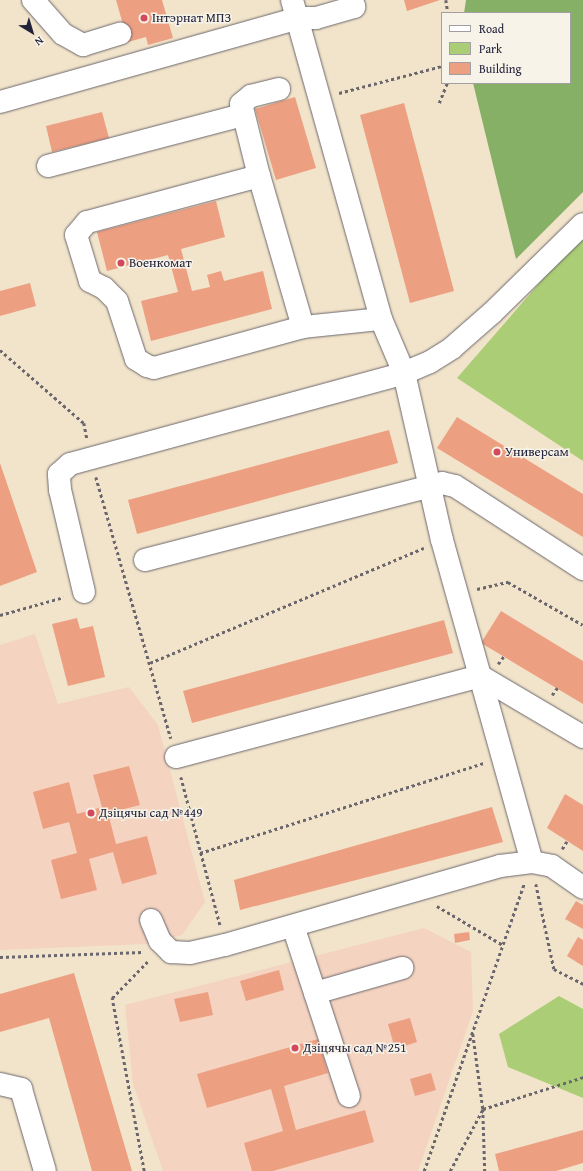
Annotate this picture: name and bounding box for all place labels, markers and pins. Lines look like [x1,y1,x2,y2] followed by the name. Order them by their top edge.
[152,10,231,26] place label: Інтэрнат МПЗ
[139,13,149,23] marker: Інтэрнат МПЗ
[129,255,192,271] place label: Военкомат
[116,258,126,268] marker: Военкомат
[505,444,569,460] place label: Универсам
[492,447,502,457] marker: Универсам
[99,805,202,821] place label: Дзіцячы сад №449
[86,808,96,818] marker: Дзіцячы сад №449
[303,1040,406,1056] place label: Дзіцячы сад №251
[290,1043,300,1053] marker: Дзіцячы сад №251

